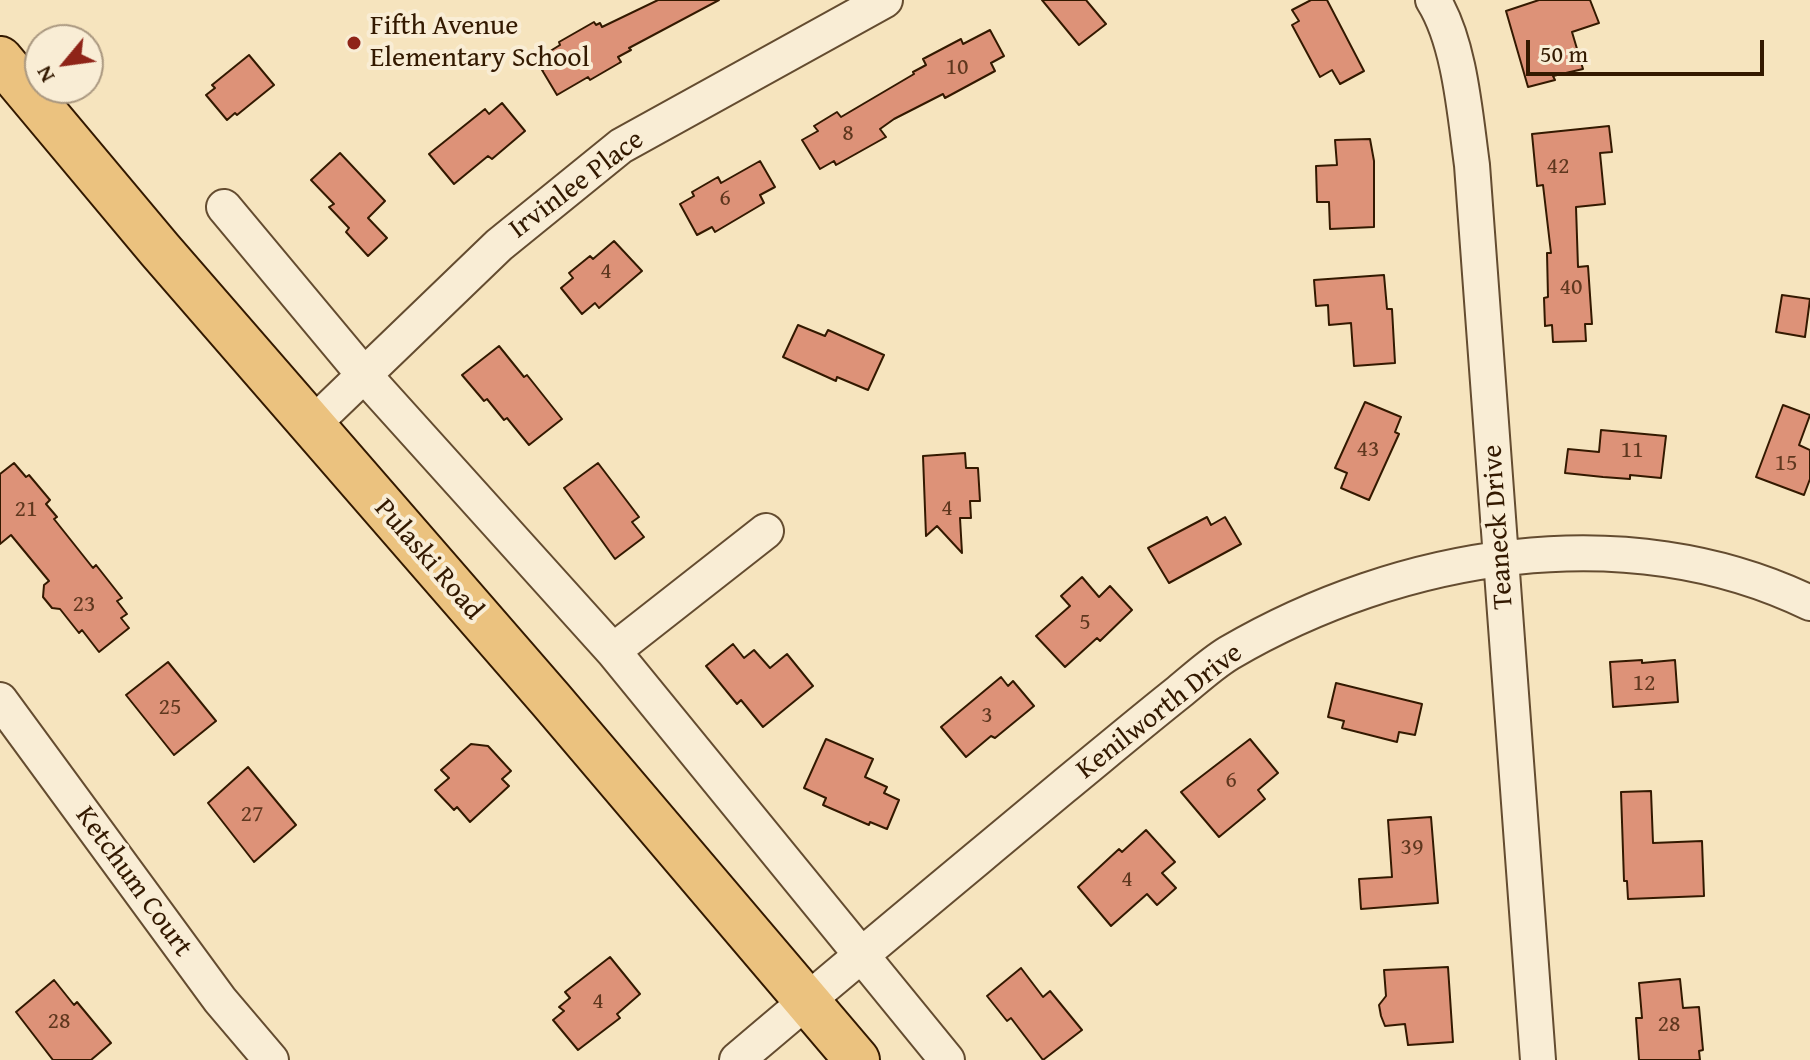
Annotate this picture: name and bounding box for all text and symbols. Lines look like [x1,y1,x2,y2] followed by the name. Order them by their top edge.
[370,10,589,76] place label: Fifth Avenue Elementary School
[24,24,104,104] north arrow
[1530,24,1768,74] scale bar
[345,34,363,52] marker: Fifth Avenue Elementary School
[1540,36,1588,71] text: 50 m
[945,54,969,82] house number: 10
[27,60,62,89] text: N
[842,120,854,148] house number: 8
[503,124,651,246] street label: Irvinlee Place
[1546,153,1570,181] house number: 42
[719,185,731,213] house number: 6
[600,258,612,286] house number: 4
[1559,274,1583,302] house number: 40
[1356,436,1380,464] house number: 43
[1620,437,1644,465] house number: 11
[1476,444,1522,610] street label: Teaneck Drive
[1774,450,1798,478] house number: 15
[366,493,490,627] street label: Pulaski Road
[941,495,953,523] house number: 4
[14,496,38,524] house number: 21
[72,591,96,619] house number: 23
[1079,609,1091,637] house number: 5
[1070,637,1250,787] street label: Kenilworth Drive
[1632,670,1656,698] house number: 12
[158,694,182,722] house number: 25
[981,702,993,730] house number: 3
[1225,767,1237,795] house number: 6
[67,800,199,964] street label: Ketchum Court
[240,801,264,829] house number: 27
[1400,834,1424,862] house number: 39
[1121,866,1133,894] house number: 4
[592,988,604,1016] house number: 4
[47,1008,71,1036] house number: 28
[1657,1011,1681,1039] house number: 28

